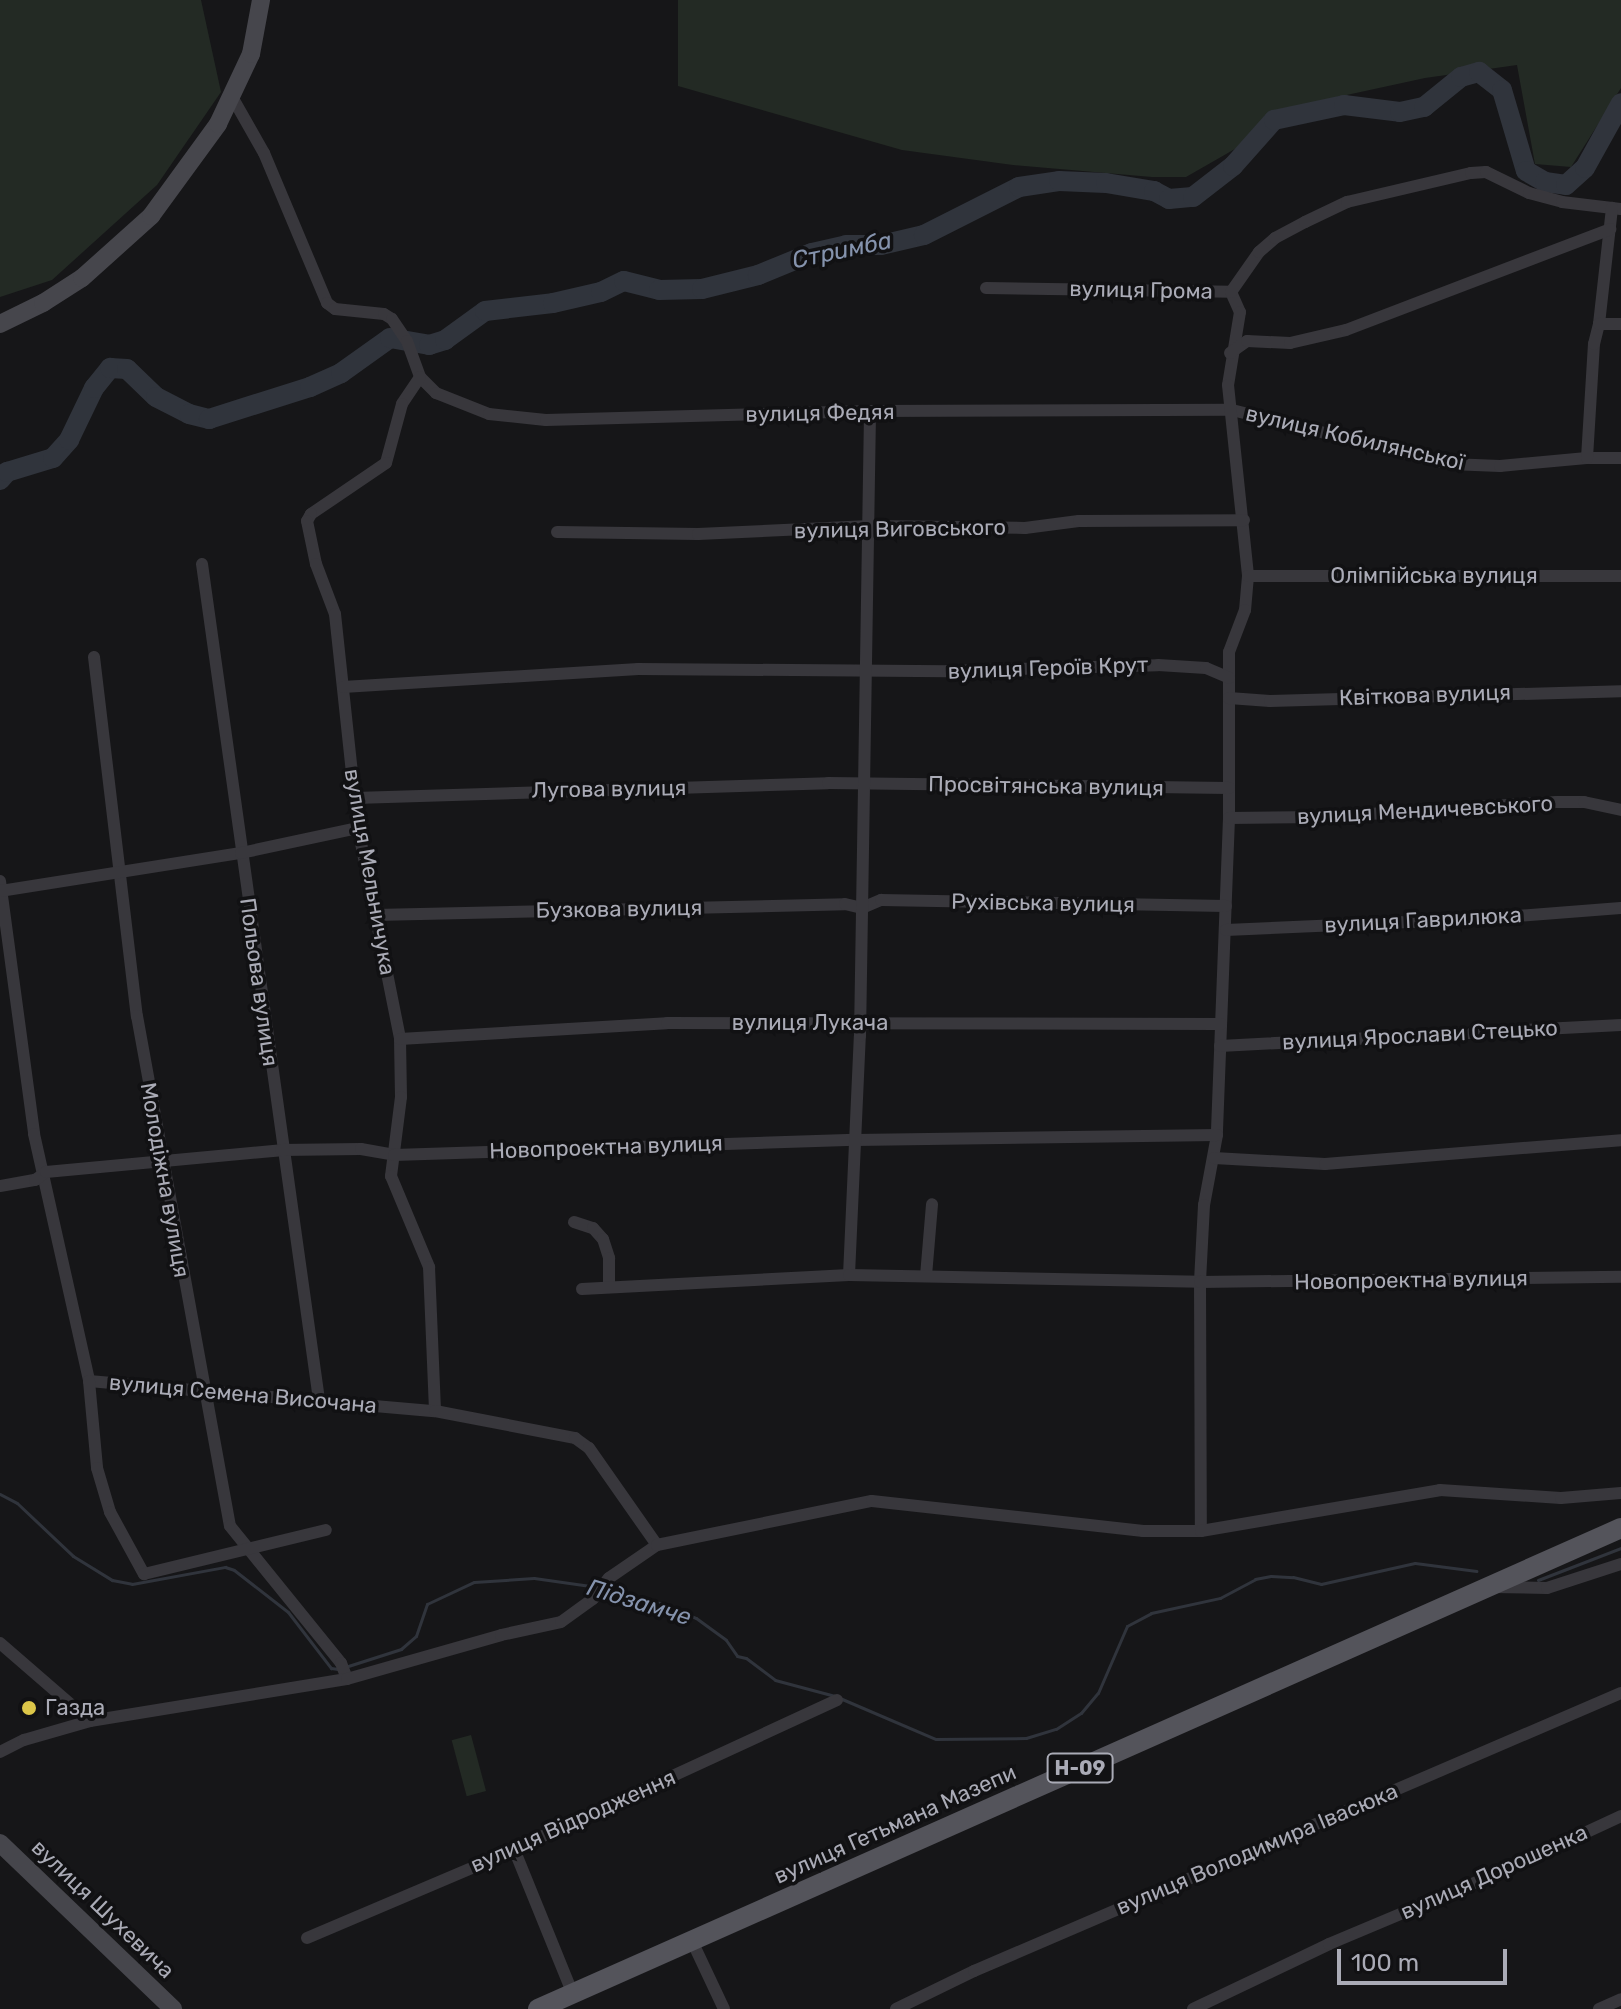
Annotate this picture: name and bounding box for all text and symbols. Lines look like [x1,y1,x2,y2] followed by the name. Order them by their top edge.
[789,226,895,276] water label: Стримба
[1069,276,1213,304] street label: вулиця Грома
[745,399,895,427] street label: вулиця Федяя
[1243,400,1467,476] street label: вулиця Кобилянської
[794,514,1006,544] street label: вулиця Виговського
[1330,563,1538,589] street label: Олімпійська вулиця
[947,651,1149,685] street label: вулиця Героїв Крут
[1338,679,1512,711] street label: Квіткова вулиця
[339,767,401,977] street label: вулиця Мельничука
[928,771,1164,801] street label: Просвітянська вулиця
[531,774,687,804] street label: Лугова вулиця
[1296,790,1554,830] street label: вулиця Мендичевського
[951,888,1135,918] street label: Рухівська вулиця
[535,894,703,924] street label: Бузкова вулиця
[234,896,284,1068] street label: Польова вулиця
[1324,902,1522,938] street label: вулиця Гаврилюка
[732,1010,888,1036] street label: вулиця Лукача
[1281,1015,1559,1055] street label: вулиця Ярослави Стецько
[135,1080,195,1280] street label: Молодіжна вулиця
[489,1130,723,1164] street label: Новопроектна вулиця
[1294,1265,1528,1295] street label: Новопроектна вулиця
[108,1369,378,1419] street label: вулиця Семена Височана
[584,1574,694,1632] water label: Підзамче
[45,1695,105,1721] place label: Газда
[20,1699,38,1717] marker: Газда
[1046,1752,1114,1784] road number: Н-09
[770,1759,1020,1889] street label: вулиця Гетьмана Мазепи
[466,1764,680,1878] street label: вулиця Відродження
[1112,1778,1402,1920] street label: вулиця Володимира Івасюка
[1396,1819,1592,1925] street label: вулиця Дорошенка
[26,1834,180,1984] street label: вулиця Шухевича
[1341,1933,1511,1983] scale bar
[1351,1949,1419,1977] text: 100 m

